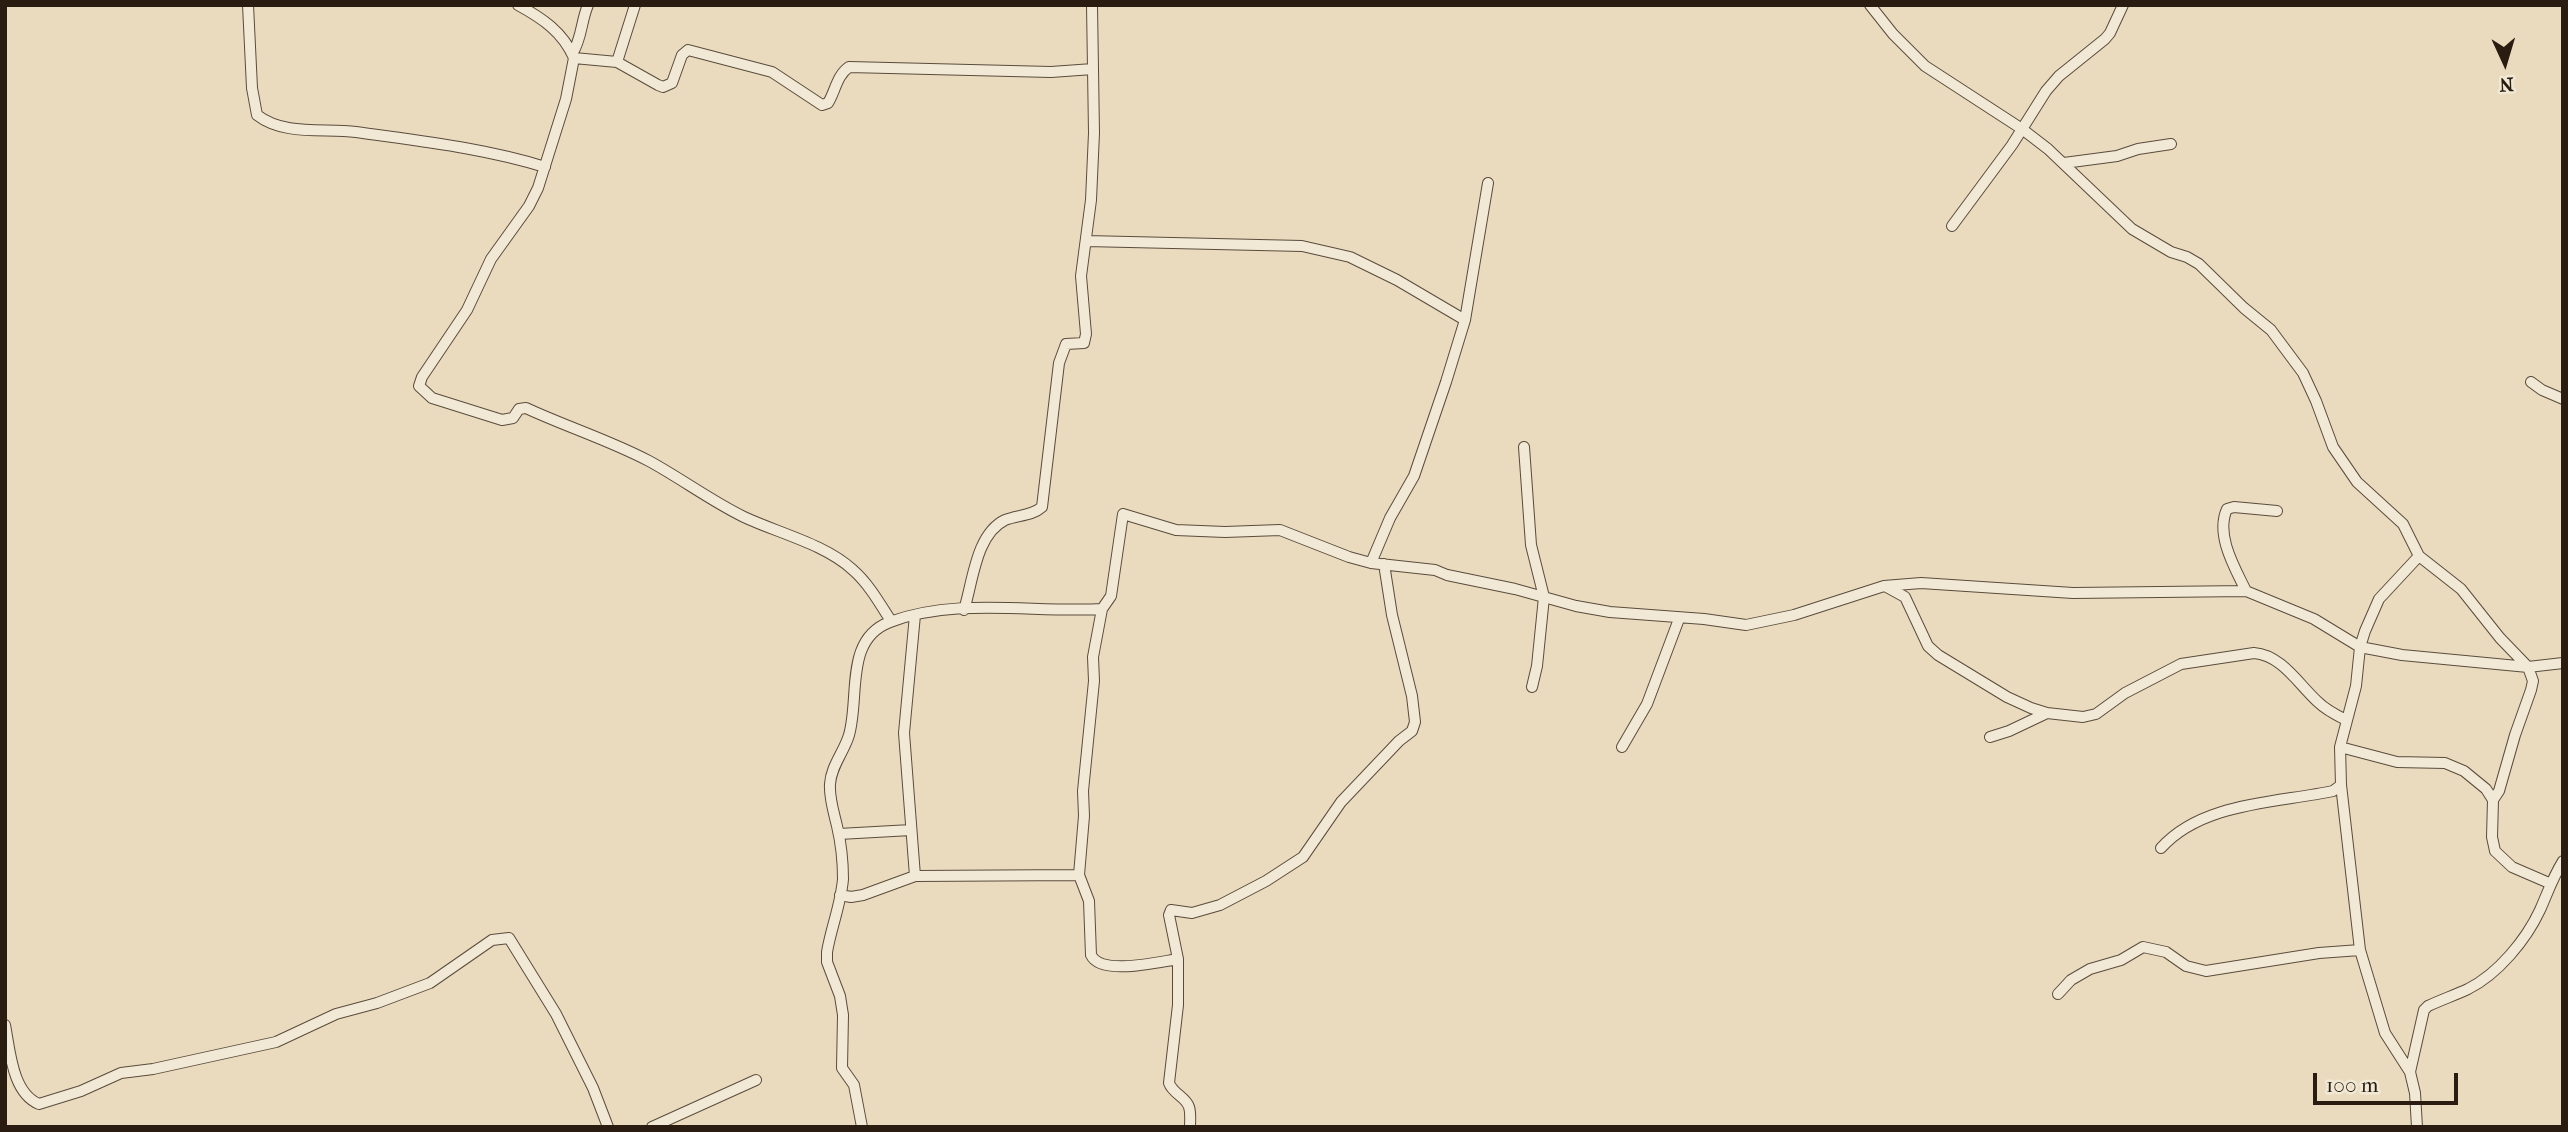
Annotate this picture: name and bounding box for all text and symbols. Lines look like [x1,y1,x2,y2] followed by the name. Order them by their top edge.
[2470,28,2540,98] north arrow
[2499,72,2514,95] text: N
[2316,1058,2461,1102] scale bar
[2326,1073,2379,1097] text: 100 m

